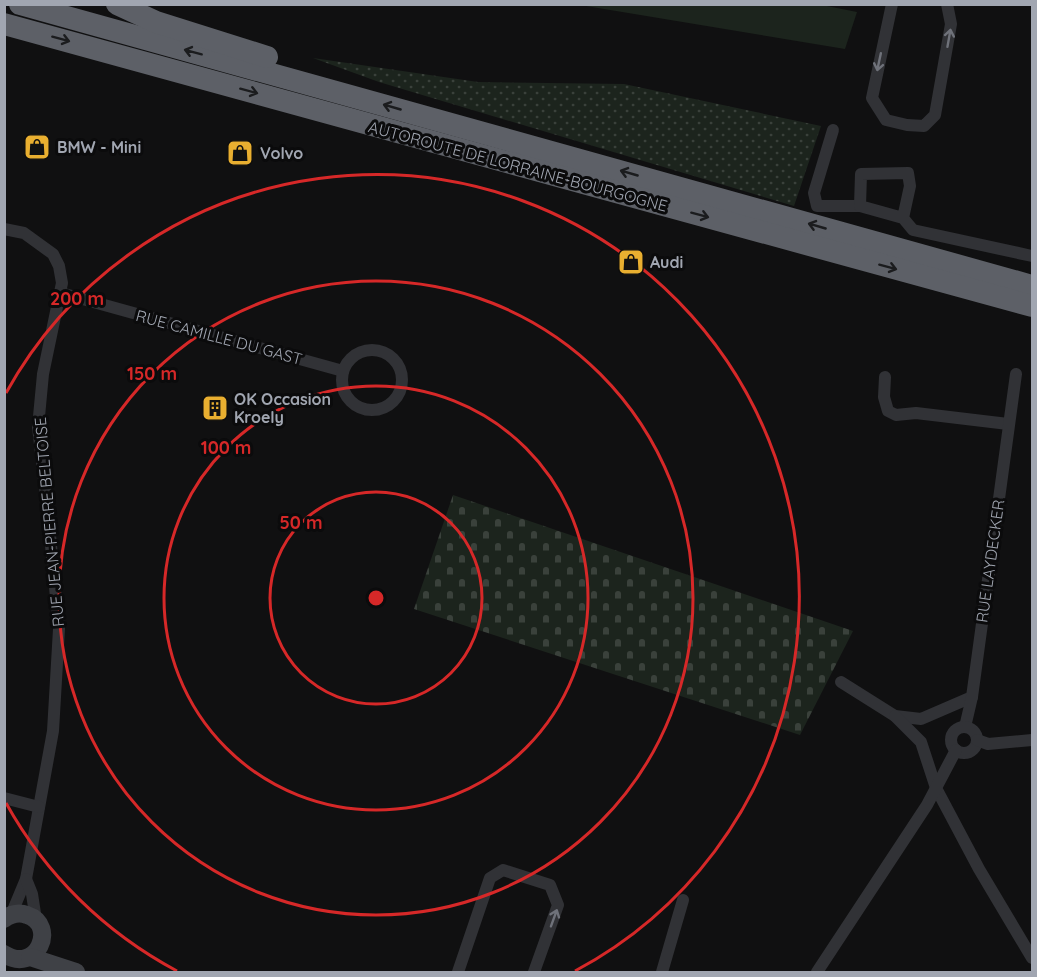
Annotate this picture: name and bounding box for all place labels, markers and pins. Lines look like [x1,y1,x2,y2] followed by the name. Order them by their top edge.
[22,132,52,162] shop icon: BMW - Mini
[57,137,141,157] place label: BMW - Mini
[225,138,255,168] shop icon: Volvo
[260,143,303,163] place label: Volvo
[616,247,646,277] shop icon: Audi
[650,252,683,272] place label: Audi
[234,389,331,427] place label: OK Occasion Kroely
[200,393,230,423] building icon: OK Occasion Kroely
[366,588,386,608] centre of rings

